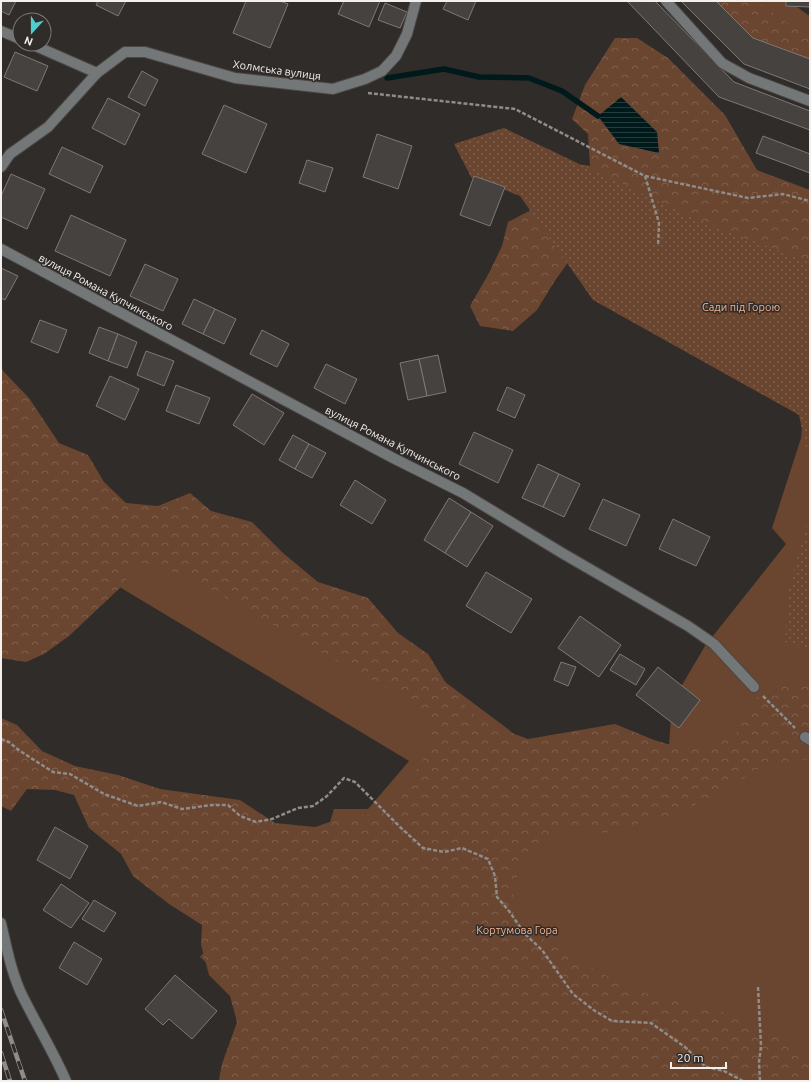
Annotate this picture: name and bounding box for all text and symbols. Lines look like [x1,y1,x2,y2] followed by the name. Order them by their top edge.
[12,12,52,52] north arrow
[22,34,34,48] text: N
[232,58,322,82] street label: Холмська вулиця
[37,251,175,333] street label: вулиця Романа Купчинського
[702,301,780,313] park label: Сади під Горою
[323,404,463,482] street label: вулиця Романа Купчинського
[476,924,558,936] park label: Кортумова Гора
[671,1044,726,1070] scale bar
[677,1051,704,1064] text: 20 m

